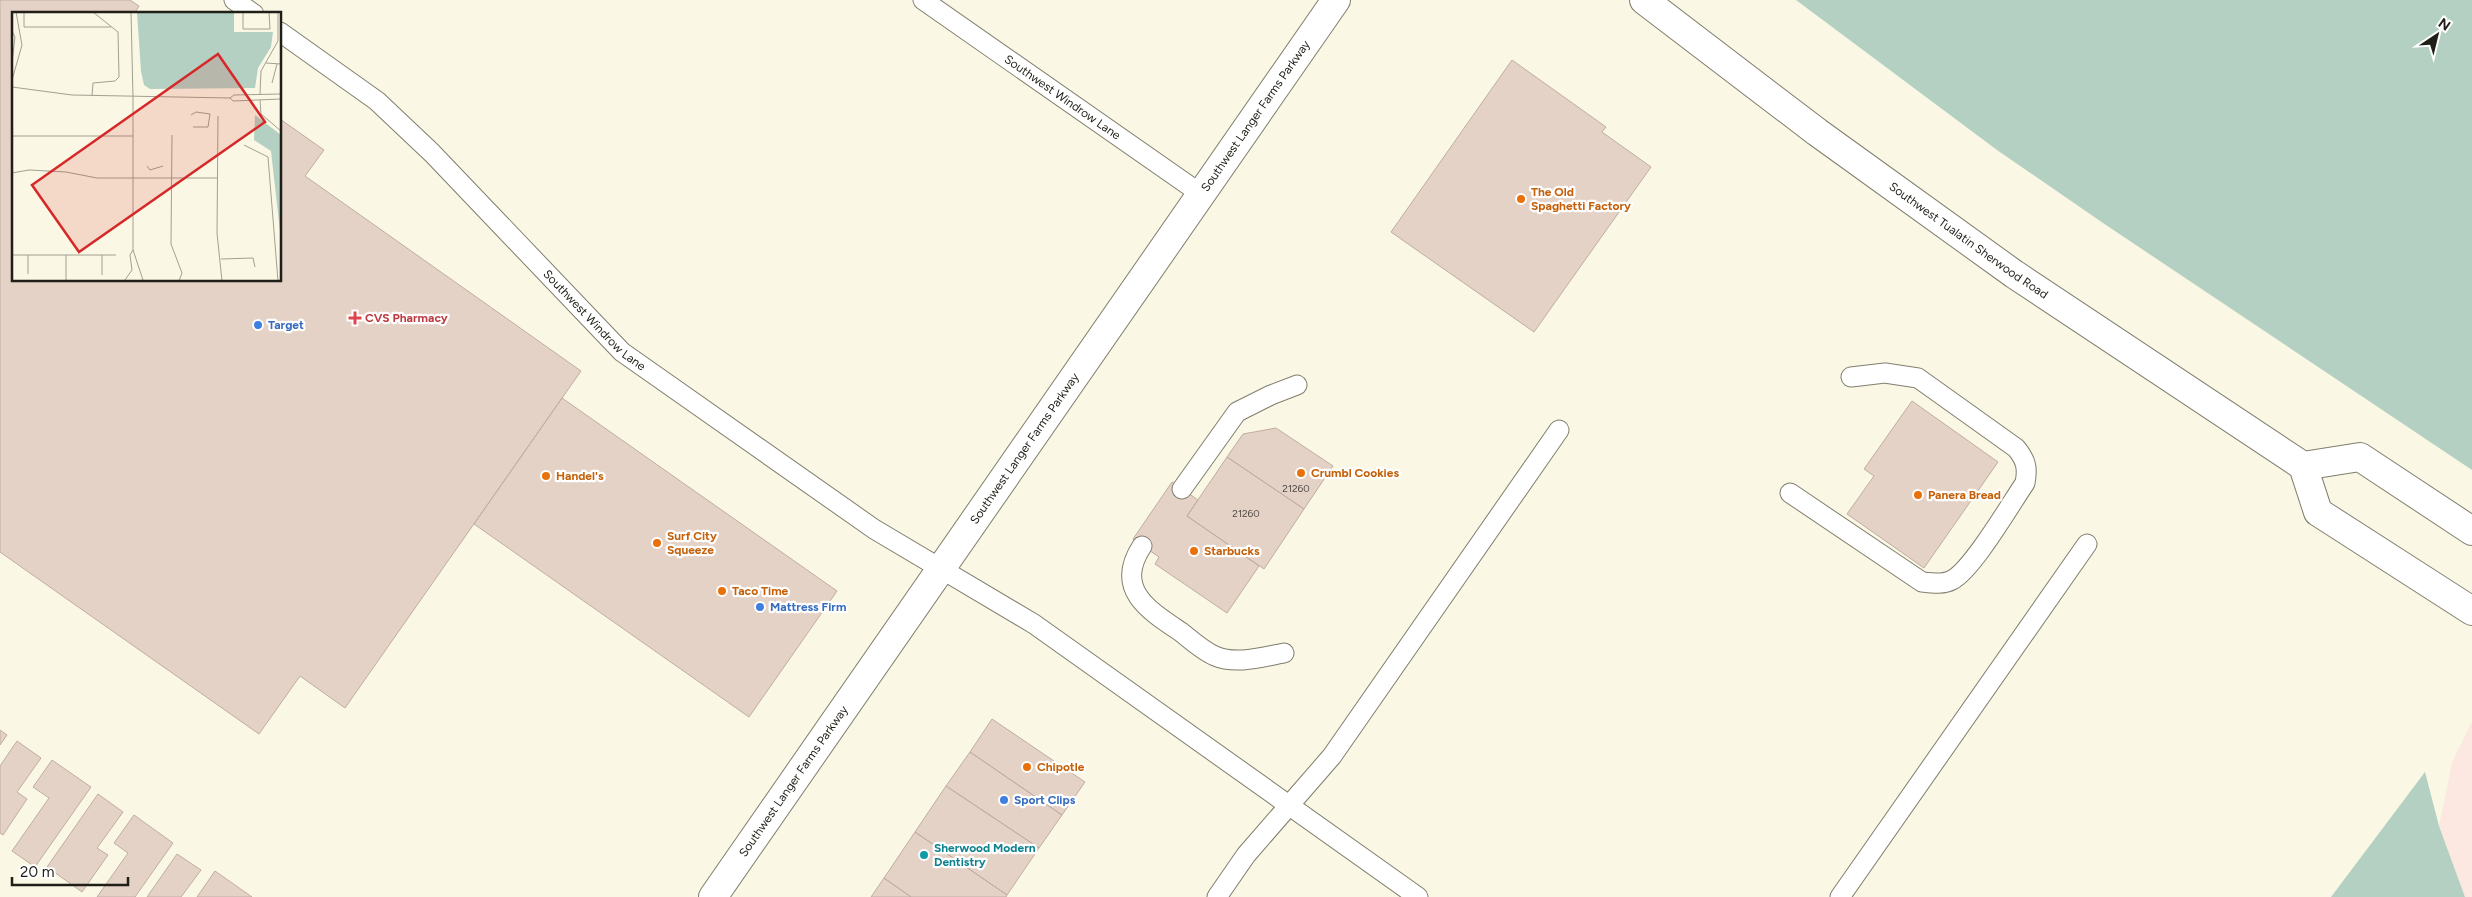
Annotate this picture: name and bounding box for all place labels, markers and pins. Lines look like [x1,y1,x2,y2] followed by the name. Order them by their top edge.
[1531,185,1631,213] place label: The Old Spaghetti Factory
[1515,193,1527,205] marker: The Old Spaghetti Factory
[365,311,448,325] place label: CVS Pharmacy
[349,312,361,324] marker: CVS Pharmacy
[268,318,304,332] place label: Target
[252,319,264,331] marker: Target
[1311,466,1399,480] place label: Crumbl Cookies
[1295,467,1307,479] marker: Crumbl Cookies
[556,469,604,483] place label: Handel's
[540,470,552,482] marker: Handel's
[1928,488,2001,502] place label: Panera Bread
[1912,489,1924,501] marker: Panera Bread
[667,529,717,557] place label: Surf City Squeeze
[651,537,663,549] marker: Surf City Squeeze
[1204,544,1260,558] place label: Starbucks
[1188,545,1200,557] marker: Starbucks
[732,584,789,598] place label: Taco Time
[716,585,728,597] marker: Taco Time
[770,600,846,614] place label: Mattress Firm
[754,601,766,613] marker: Mattress Firm
[1037,760,1085,774] place label: Chipotle
[1021,761,1033,773] marker: Chipotle
[1014,793,1076,807] place label: Sport Clips
[998,794,1010,806] marker: Sport Clips
[934,841,1036,869] place label: Sherwood Modern Dentistry
[918,849,930,861] marker: Sherwood Modern Dentistry

